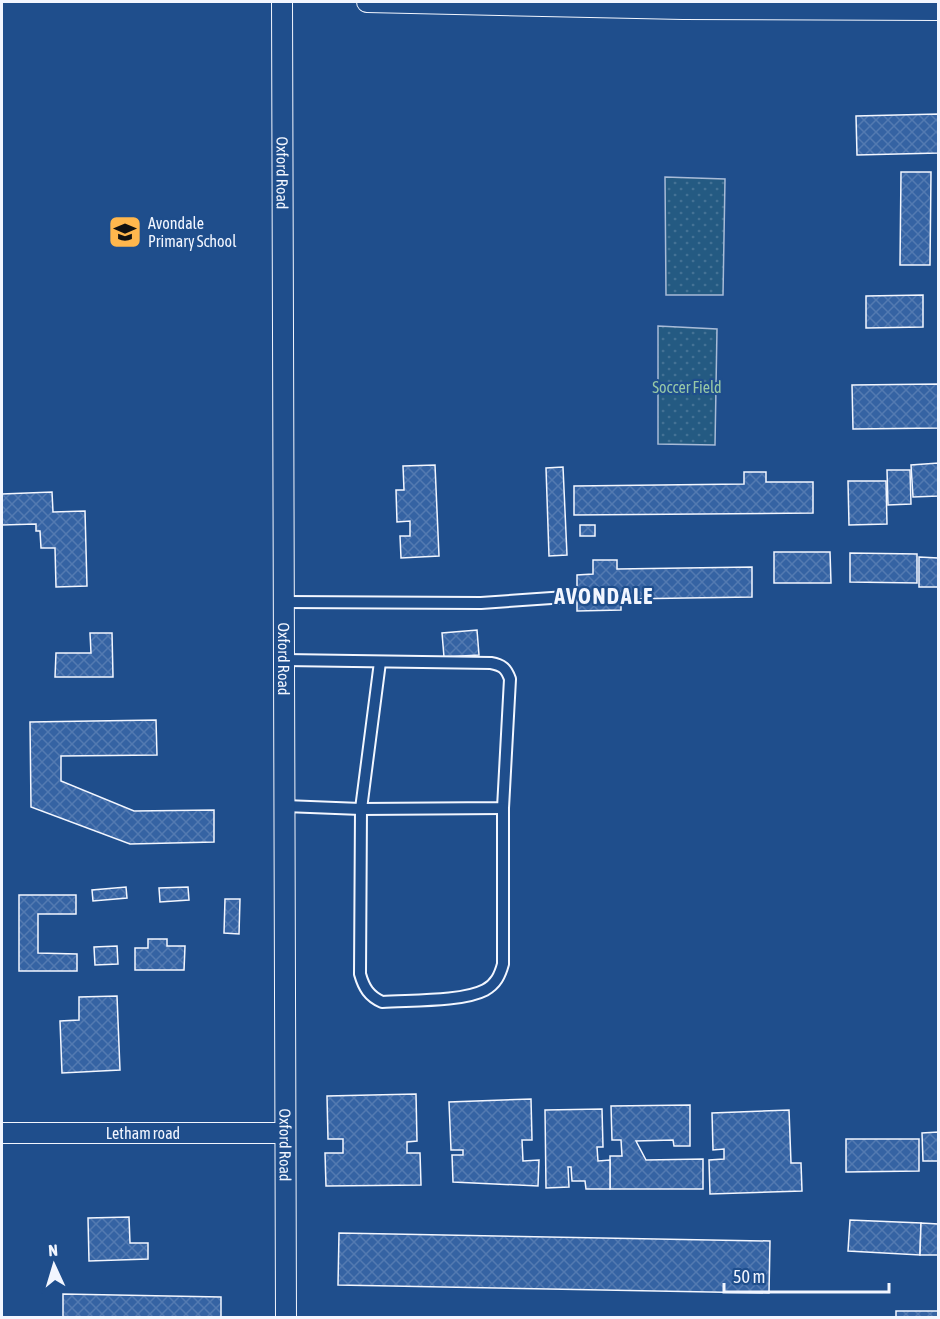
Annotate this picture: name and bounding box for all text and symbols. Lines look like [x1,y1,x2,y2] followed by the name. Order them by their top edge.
[273,137,292,209] street label: Oxford Road
[107,214,143,250] school or university icon: Avondale Primary School
[148,214,237,251] place label: Avondale Primary School
[652,378,722,396] park label: Soccer Field
[553,583,654,609] district label: AVONDALE
[275,623,293,695] street label: Oxford Road
[276,1109,295,1181] street label: Oxford Road
[106,1124,180,1142] street label: Letham road
[24,1235,84,1295] north arrow
[48,1241,58,1259] text: N
[724,1256,889,1294] scale bar
[733,1266,765,1287] text: 50 m

